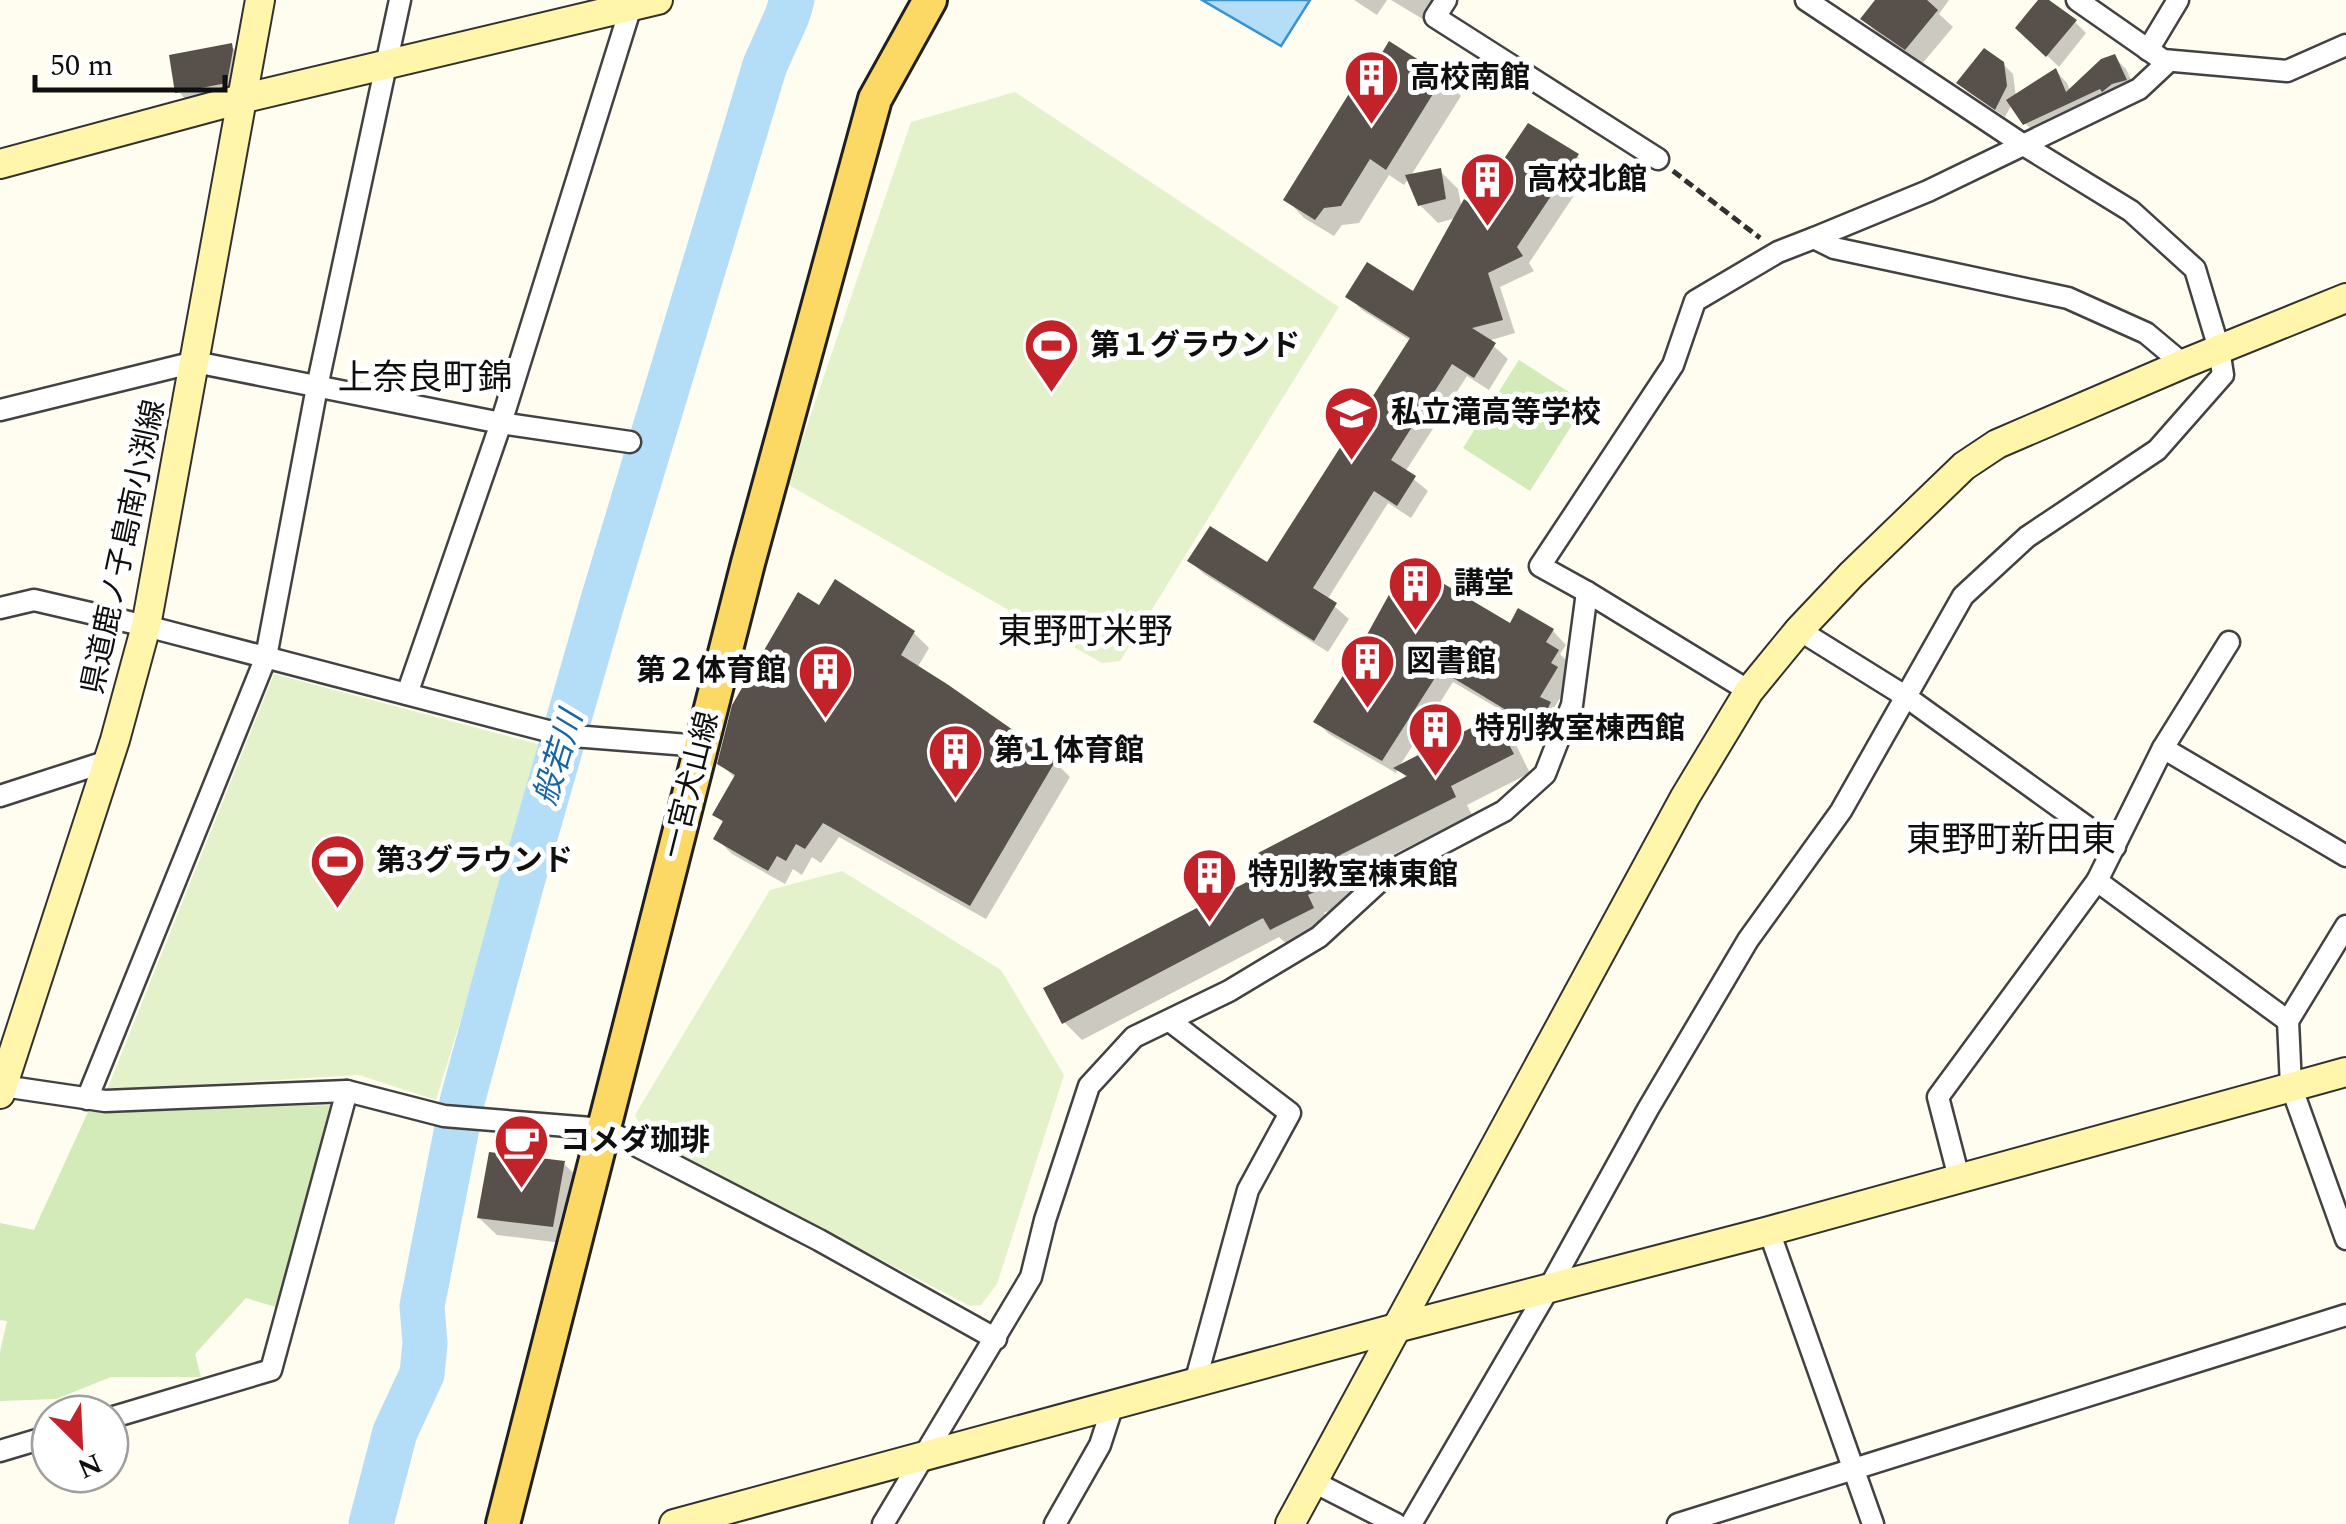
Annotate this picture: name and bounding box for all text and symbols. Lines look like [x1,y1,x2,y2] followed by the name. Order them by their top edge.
[35,30,225,92] scale bar
[50,43,113,89] text: 50 m
[1341,48,1401,127] building icon: 高校南館
[1410,55,1530,101] place label: 高校南館
[1458,150,1518,229] building icon: 高校北館
[1527,157,1647,203] place label: 高校北館
[1021,316,1081,395] sports icon: 第１グラウンド
[1090,323,1300,369] place label: 第１グラウンド
[337,352,513,405] district label: 上奈良町錦
[1322,383,1382,462] school or university icon: 私立滝高等学校
[1391,390,1601,436] place label: 私立滝高等学校
[70,395,178,699] street label: 県道鹿ノ子島南小渕線
[1385,554,1445,633] building icon: 講堂
[1454,561,1514,607] place label: 講堂
[997,606,1173,659] district label: 東野町米野
[1337,632,1397,711] building icon: 図書館
[1406,639,1496,685] place label: 図書館
[795,641,855,720] building icon: 第２体育館
[636,648,786,694] place label: 第２体育館
[1406,699,1466,778] building icon: 特別教室棟西館
[522,702,597,811] water label: 般若川
[1475,706,1685,752] place label: 特別教室棟西館
[651,707,731,863] street label: 一宮犬山線
[925,721,985,800] building icon: 第１体育館
[994,728,1144,774] place label: 第１体育館
[1906,814,2116,867] district label: 東野町新田東
[307,831,367,910] sports icon: 第3グラウンド
[376,838,573,884] place label: 第3グラウンド
[1179,845,1239,924] building icon: 特別教室棟東館
[1248,852,1458,898] place label: 特別教室棟東館
[491,1111,551,1190] cafe icon: コメダ珈琲
[560,1118,710,1164] place label: コメダ珈琲
[30,1394,130,1494] north arrow
[70,1441,109,1490] text: N

